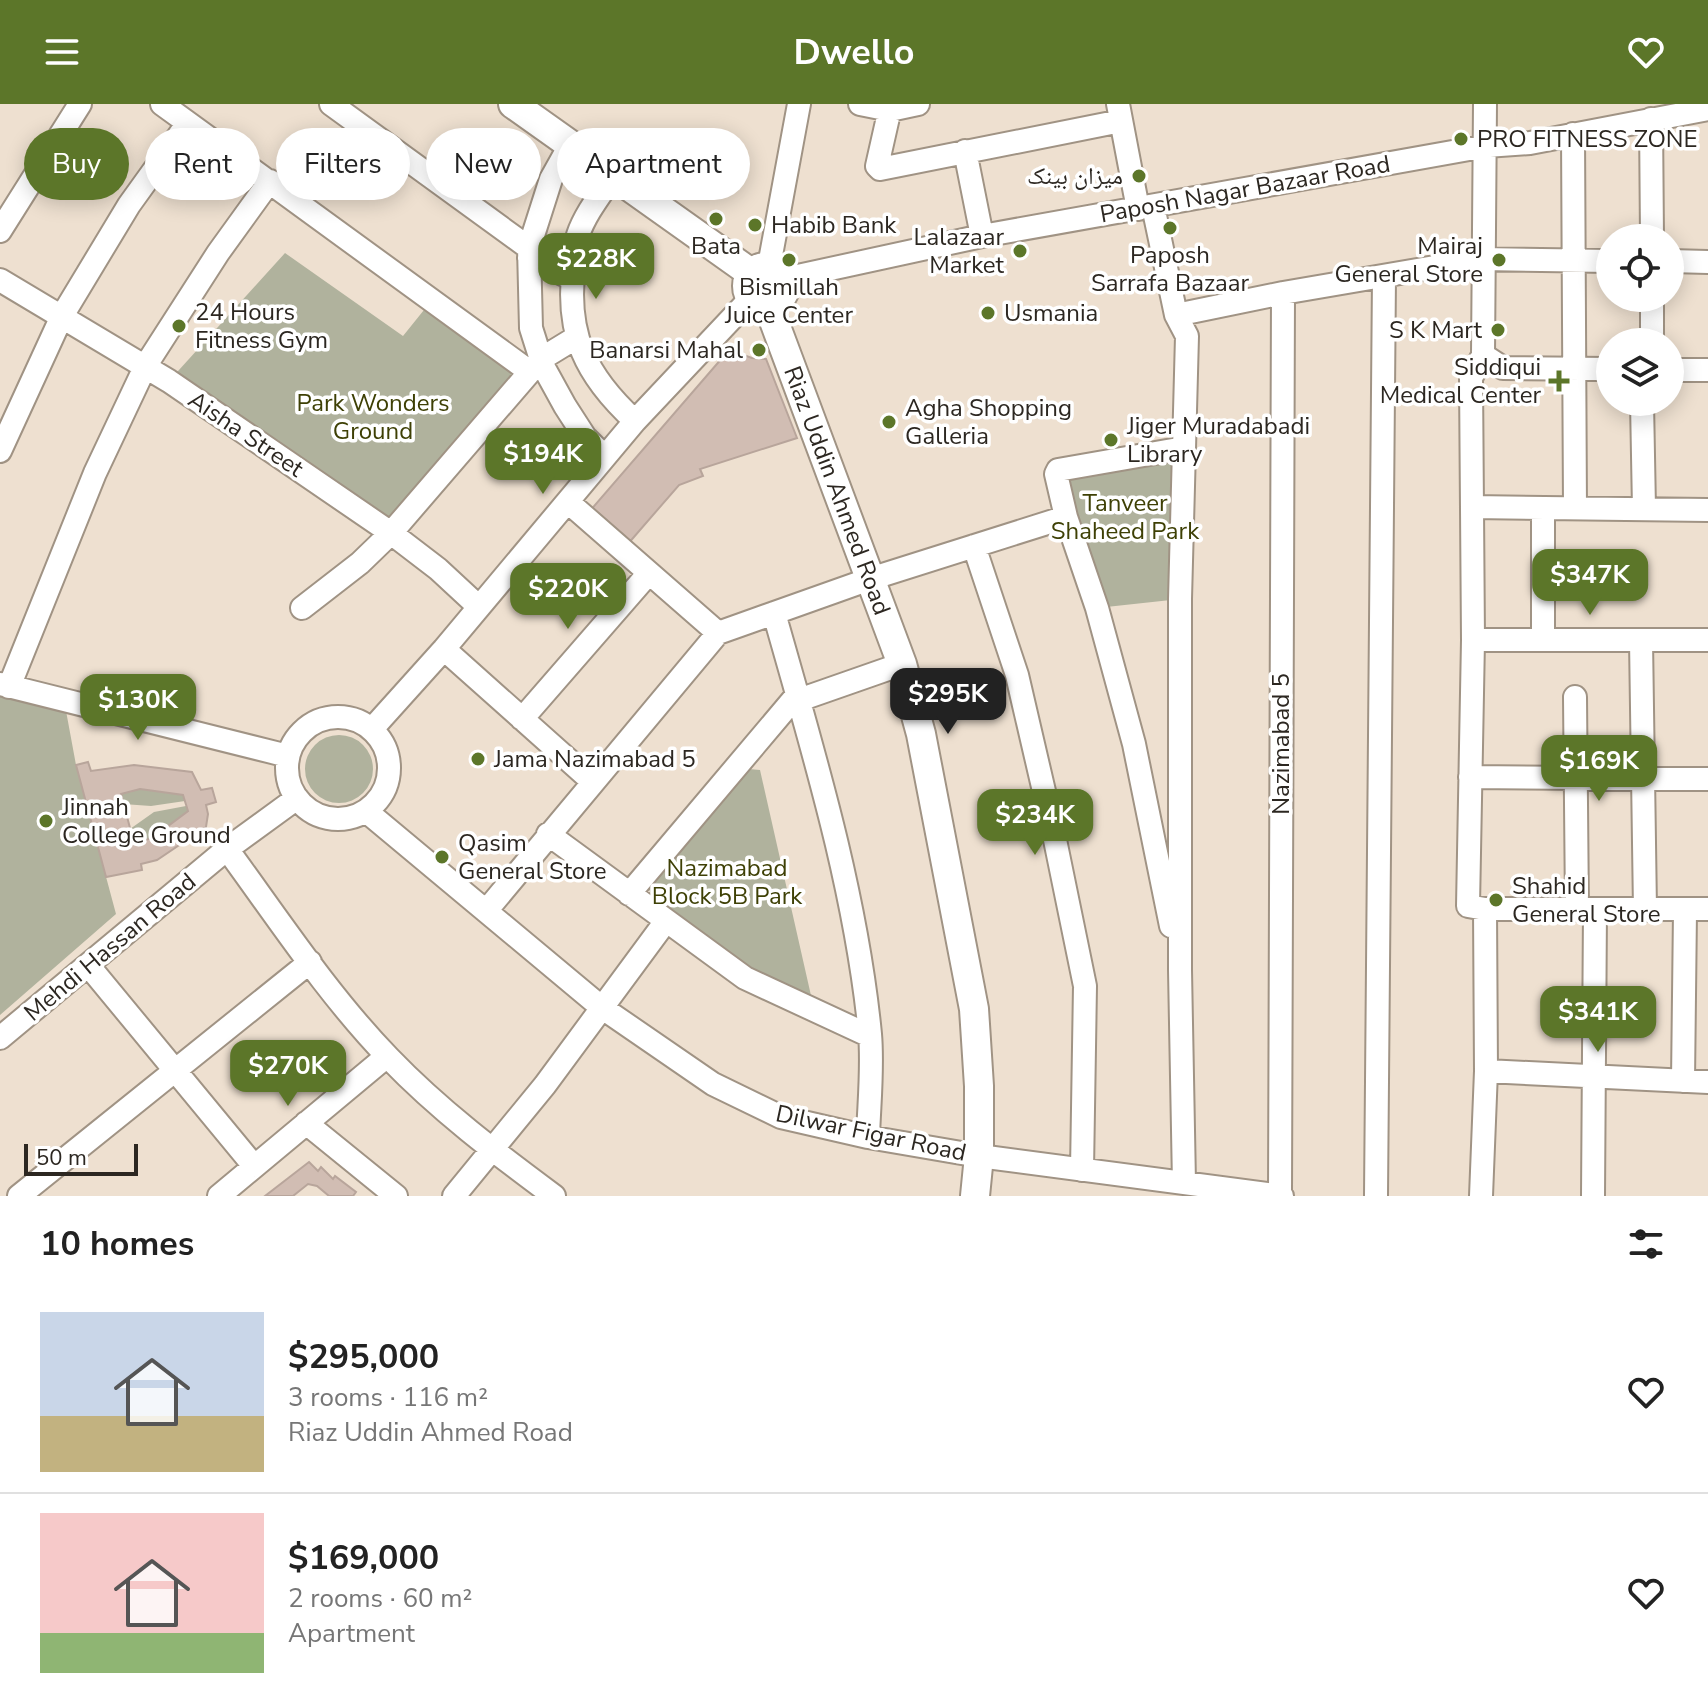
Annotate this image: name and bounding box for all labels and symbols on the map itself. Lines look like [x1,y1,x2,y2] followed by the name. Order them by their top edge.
[1477,123,1698,155] place label: PRO FITNESS ZONE
[1452,130,1470,148] marker: PRO FITNESS ZONE
[1097,148,1393,230] street label: Paposh Nagar Bazaar Road
[1027,160,1123,192] place label: میزان بینک
[1130,167,1148,185] marker: میزان بینک
[771,209,897,241] place label: Habib Bank
[707,210,725,228] marker: Bata
[746,216,764,234] marker: Habib Bank
[1161,219,1179,237] marker: Paposh Sarrafa Bazaar
[913,221,1005,281] place label: Lalazaar Market
[691,230,741,262] place label: Bata
[1334,230,1483,290] place label: Mairaj General Store
[540,233,652,301] pin: $228K
[1091,239,1249,299] place label: Paposh Sarrafa Bazaar
[1011,242,1029,260] marker: Lalazaar Market
[780,251,798,269] marker: Bismillah Juice Center
[1490,251,1508,269] marker: Mairaj General Store
[724,271,853,331] place label: Bismillah Juice Center
[195,296,328,356] place label: 24 Hours Fitness Gym
[1004,297,1098,329] place label: Usmania
[979,304,997,322] marker: Usmania
[1389,314,1483,346] place label: S K Mart
[170,317,188,335] marker: 24 Hours Fitness Gym
[1489,321,1507,339] marker: S K Mart
[589,334,743,366] place label: Banarsi Mahal
[750,341,768,359] marker: Banarsi Mahal
[1380,351,1541,411] place label: Siddiqui Medical Center
[776,362,898,619] street label: Riaz Uddin Ahmed Road
[1548,370,1570,392] marker: Siddiqui Medical Center
[182,384,310,485] street label: Aisha Street
[297,387,449,447] park label: Park Wonders Ground
[905,392,1072,452] place label: Agha Shopping Galleria
[1126,410,1310,470] place label: Jiger Muradabadi Library
[880,413,898,431] marker: Agha Shopping Galleria
[487,428,599,496] pin: $194K
[1102,431,1120,449] marker: Jiger Muradabadi Library
[1051,487,1200,547] park label: Tanveer Shaheed Park
[1534,549,1646,617] pin: $347K
[512,563,624,631] pin: $220K
[892,668,1004,736] pin: $295K
[1265,673,1297,815] street label: Nazimabad 5
[82,674,194,742] pin: $130K
[1543,735,1655,803] pin: $169K
[493,743,696,775] place label: Jama Nazimabad 5
[469,750,487,768] marker: Jama Nazimabad 5
[979,789,1091,857] pin: $234K
[61,791,231,851] place label: Jinnah College Ground
[37,812,55,830] marker: Jinnah College Ground
[458,827,607,887] place label: Qasim General Store
[433,848,451,866] marker: Qasim General Store
[652,852,803,912] park label: Nazimabad Block 5B Park
[17,866,203,1028] street label: Mehdi Hassan Road
[1512,870,1661,930] place label: Shahid General Store
[1487,891,1505,909] marker: Shahid General Store
[1542,986,1654,1054] pin: $341K
[232,1040,344,1108] pin: $270K
[773,1097,969,1169] street label: Dilwar Figar Road
[24,1140,138,1176] scale bar

